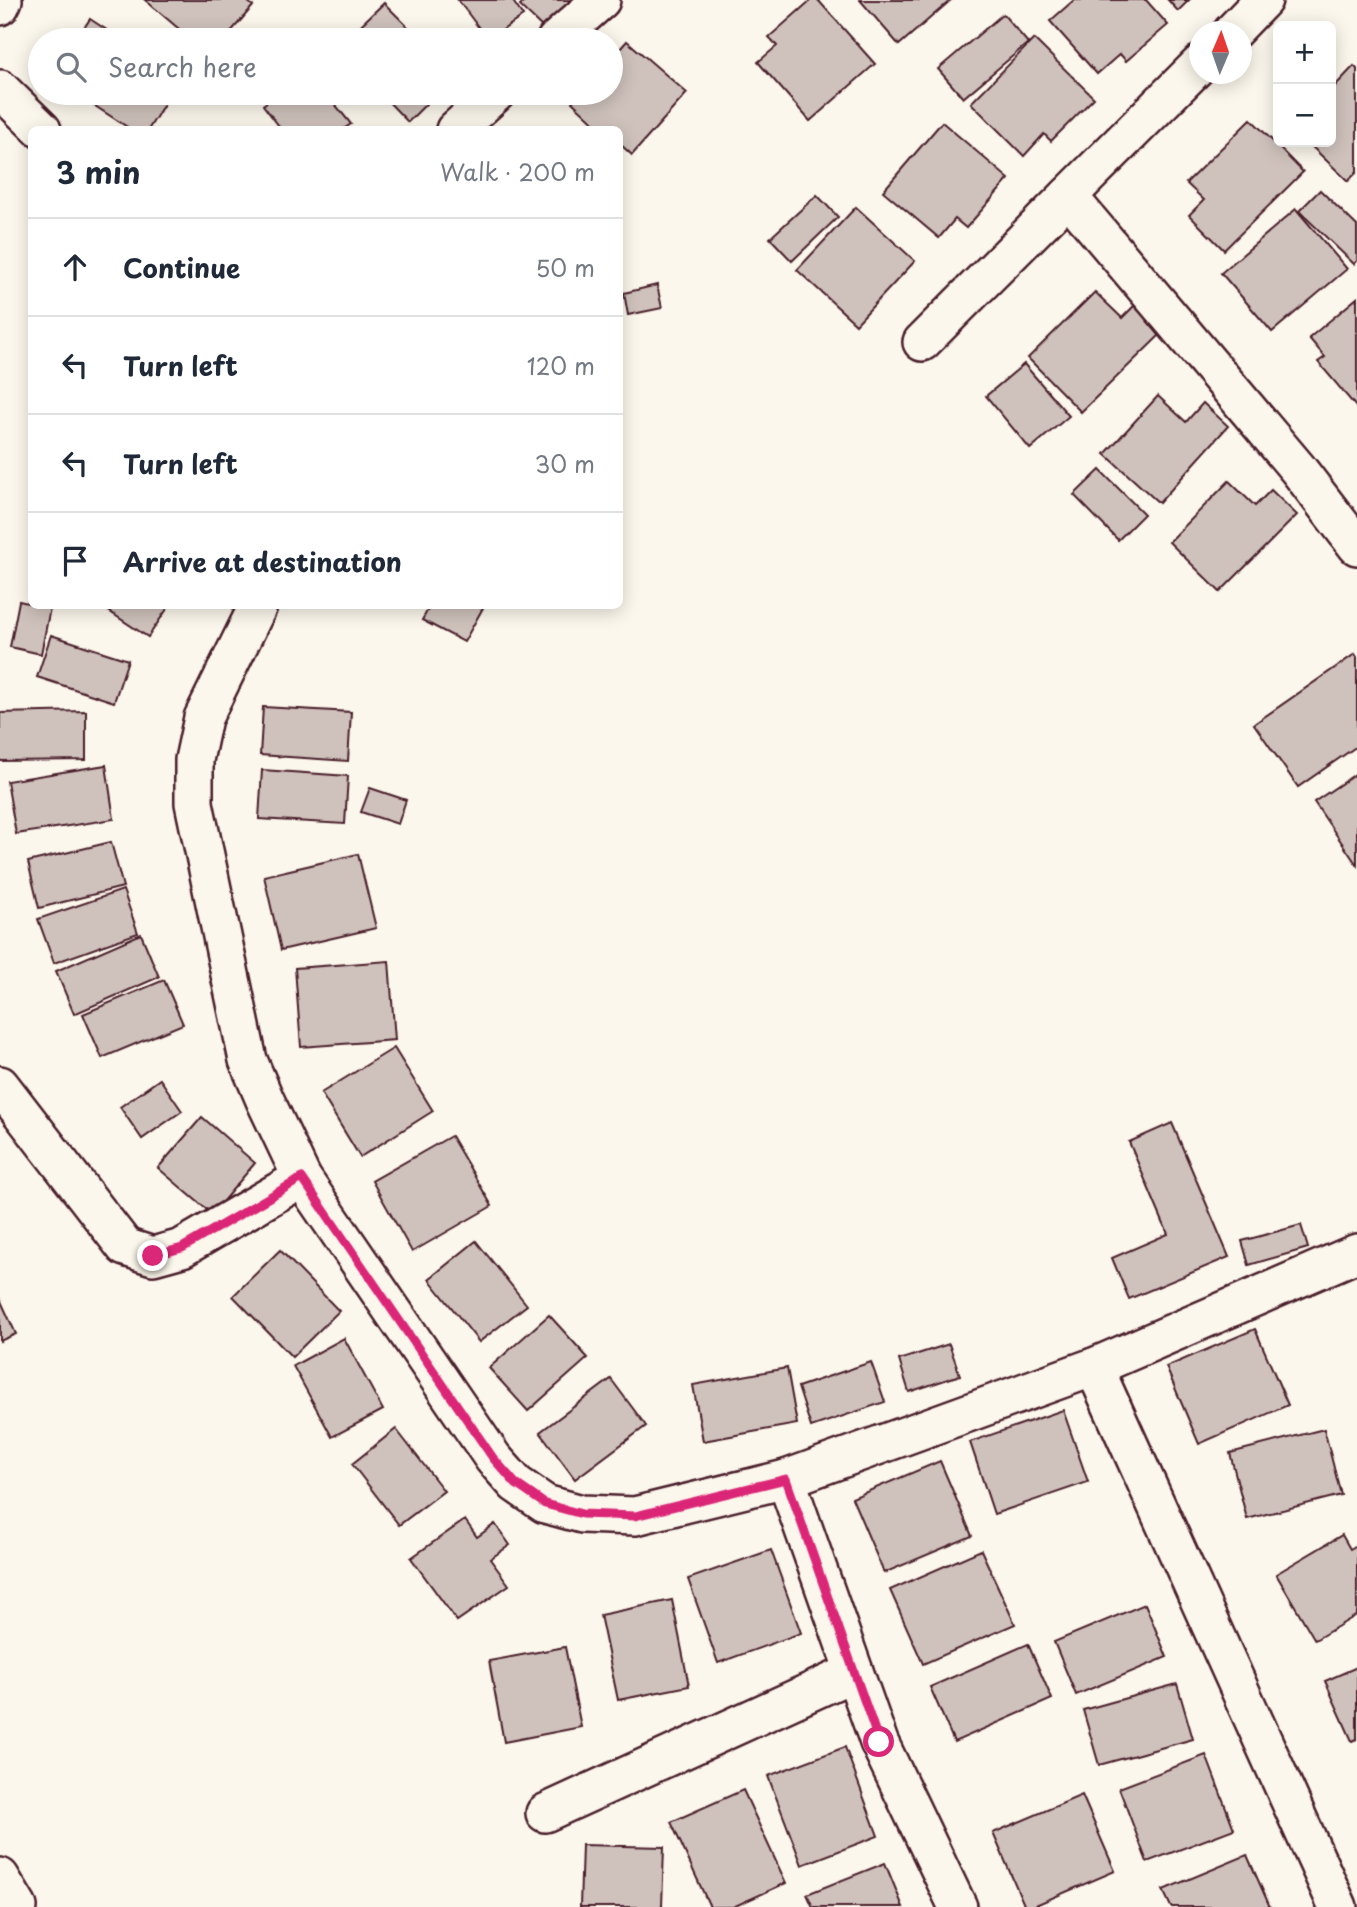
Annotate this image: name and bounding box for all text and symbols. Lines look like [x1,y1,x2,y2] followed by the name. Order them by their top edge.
[1189,21,1252,84] north arrow
[1273,21,1336,147] map controls
[1273,21,1336,84] button: +
[28,28,623,105] search box
[108,47,257,86] text: Search here
[52,48,90,86] icon: search
[1273,84,1336,147] button: −
[56,149,141,194] text: 3 min
[440,154,595,189] text: Walk · 200 m
[56,248,94,286] icon: ahead
[123,248,240,287] text: Continue
[535,250,595,285] text: 50 m
[56,346,94,384] icon: left
[123,346,238,385] text: Turn left
[527,348,595,383] text: 120 m
[56,444,94,482] icon: left
[123,444,238,483] text: Turn left
[534,446,595,481] text: 30 m
[56,542,94,580] icon: arrive
[123,542,402,581] text: Arrive at destination
[137,1240,168,1271] route end
[863,1726,894,1757] route start

